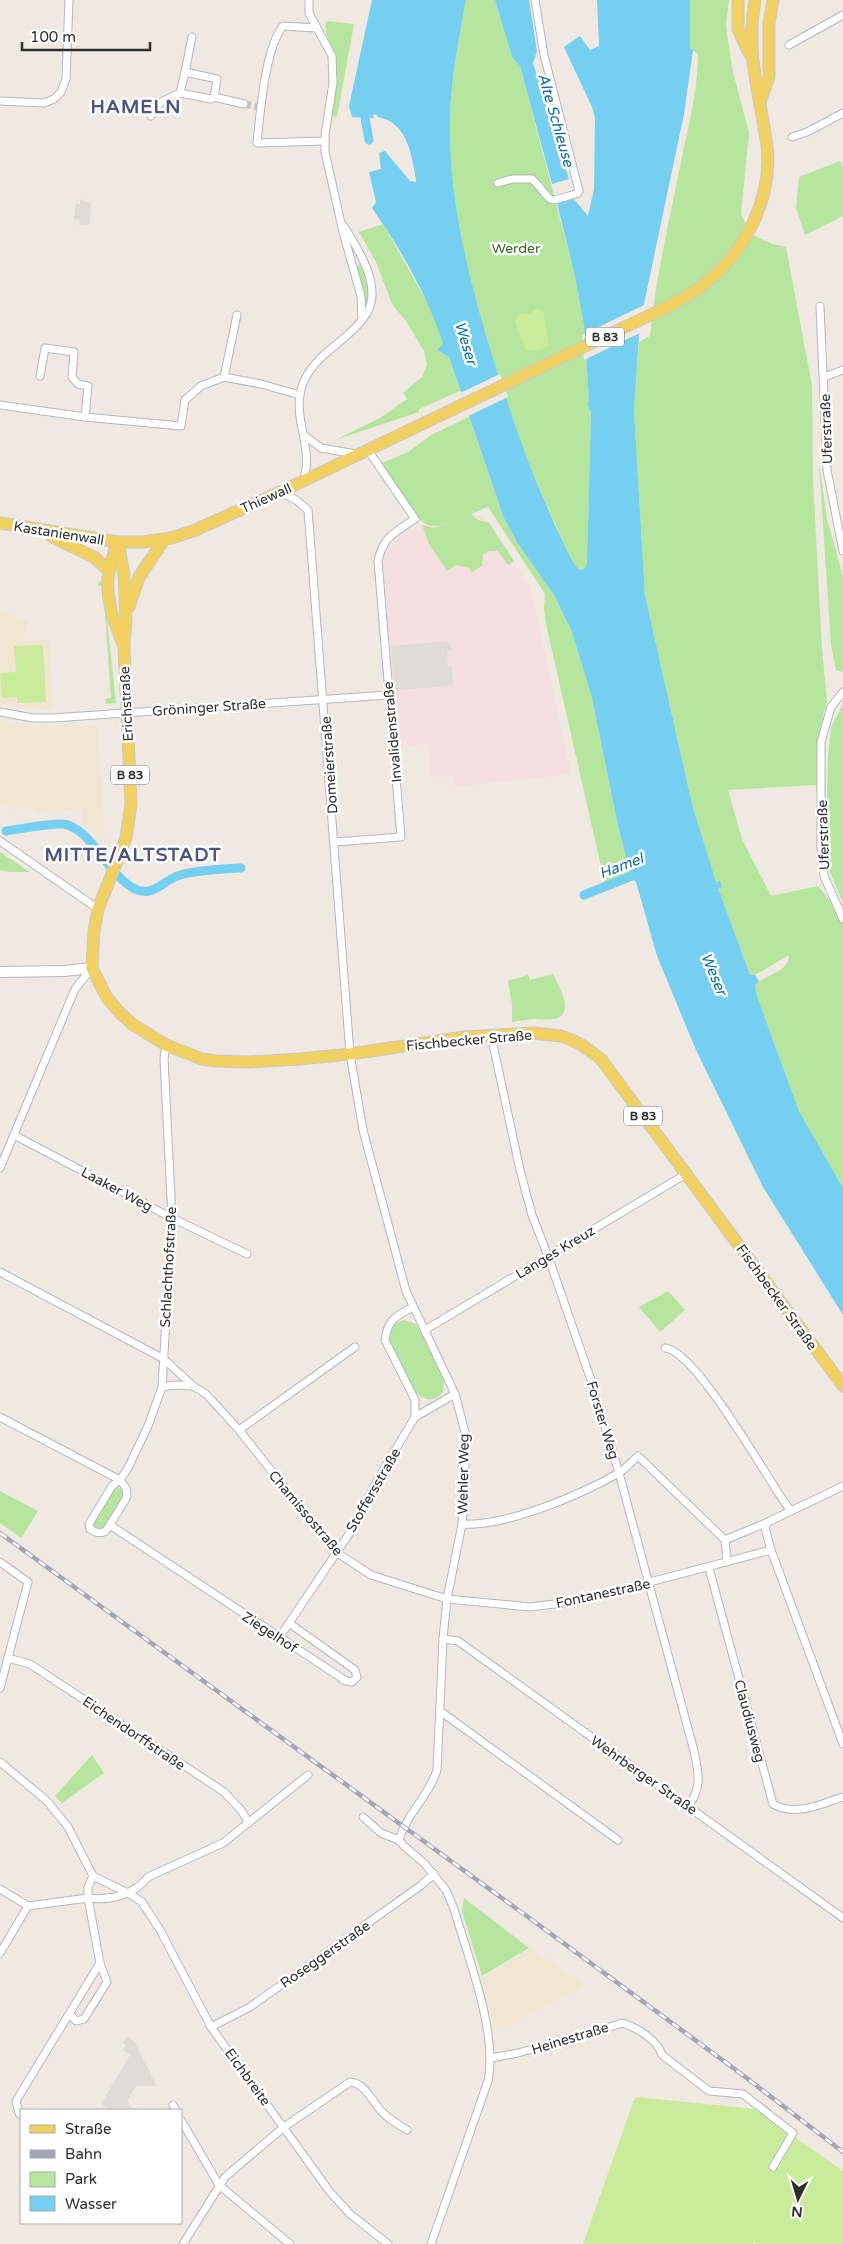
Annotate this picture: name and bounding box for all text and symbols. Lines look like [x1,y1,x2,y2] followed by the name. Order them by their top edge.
[22,20,150,52] scale bar
[30,28,76,46] text: 100 m
[534,71,578,170] water label: Alte Schleuse
[90,96,182,118] district label: HAMELN
[492,240,541,257] park label: Werder
[451,319,482,369] water label: Weser
[586,328,624,347] road number: B 83
[817,393,836,464] street label: Uferstraße
[238,480,294,517] street label: Thiewall
[12,518,105,549] street label: Kastanienwall
[116,666,137,742] street label: Erichstraße
[380,681,405,783] street label: Invalidenstraße
[152,695,267,720] street label: Gröninger Straße
[318,715,341,814] street label: Domeierstraße
[111,766,149,784] road number: B 83
[814,799,833,870] street label: Uferstraße
[44,844,222,866] district label: MITTE/ALTSTADT
[596,849,648,883] water label: Hamel
[697,950,732,1000] water label: Weser
[405,1027,533,1054] street label: Fischbecker Straße
[624,1106,662,1126] road number: B 83
[78,1164,155,1215] street label: Laaker Weg
[157,1206,180,1328] street label: Schlachthofstraße
[513,1222,598,1283] street label: Langes Kreuz
[733,1241,821,1354] street label: Fischbecker Straße
[583,1379,622,1461] street label: Forster Weg
[454,1434,473,1514] street label: Wehler Weg
[343,1445,404,1535] street label: Stoffersstraße
[265,1467,346,1559] street label: Chamissostraße
[554,1575,652,1612] street label: Fontanestraße
[239,1608,301,1657] street label: Ziegelhof
[730,1678,769,1764] street label: Claudiusweg
[79,1693,188,1774] street label: Eichendorffstraße
[587,1732,700,1819] street label: Wehrberger Straße
[277,1917,374,1992] street label: Roseggerstraße
[529,2019,611,2058] street label: Heinestraße
[221,2045,274,2109] street label: Eichbreite
[20,2109,182,2224] legend
[65,2120,111,2138] text: Straße
[65,2145,102,2163] text: Bahn
[65,2170,97,2188] text: Park
[773,2174,823,2224] north arrow
[65,2195,117,2213] text: Wasser
[791,2202,803,2220] text: N

